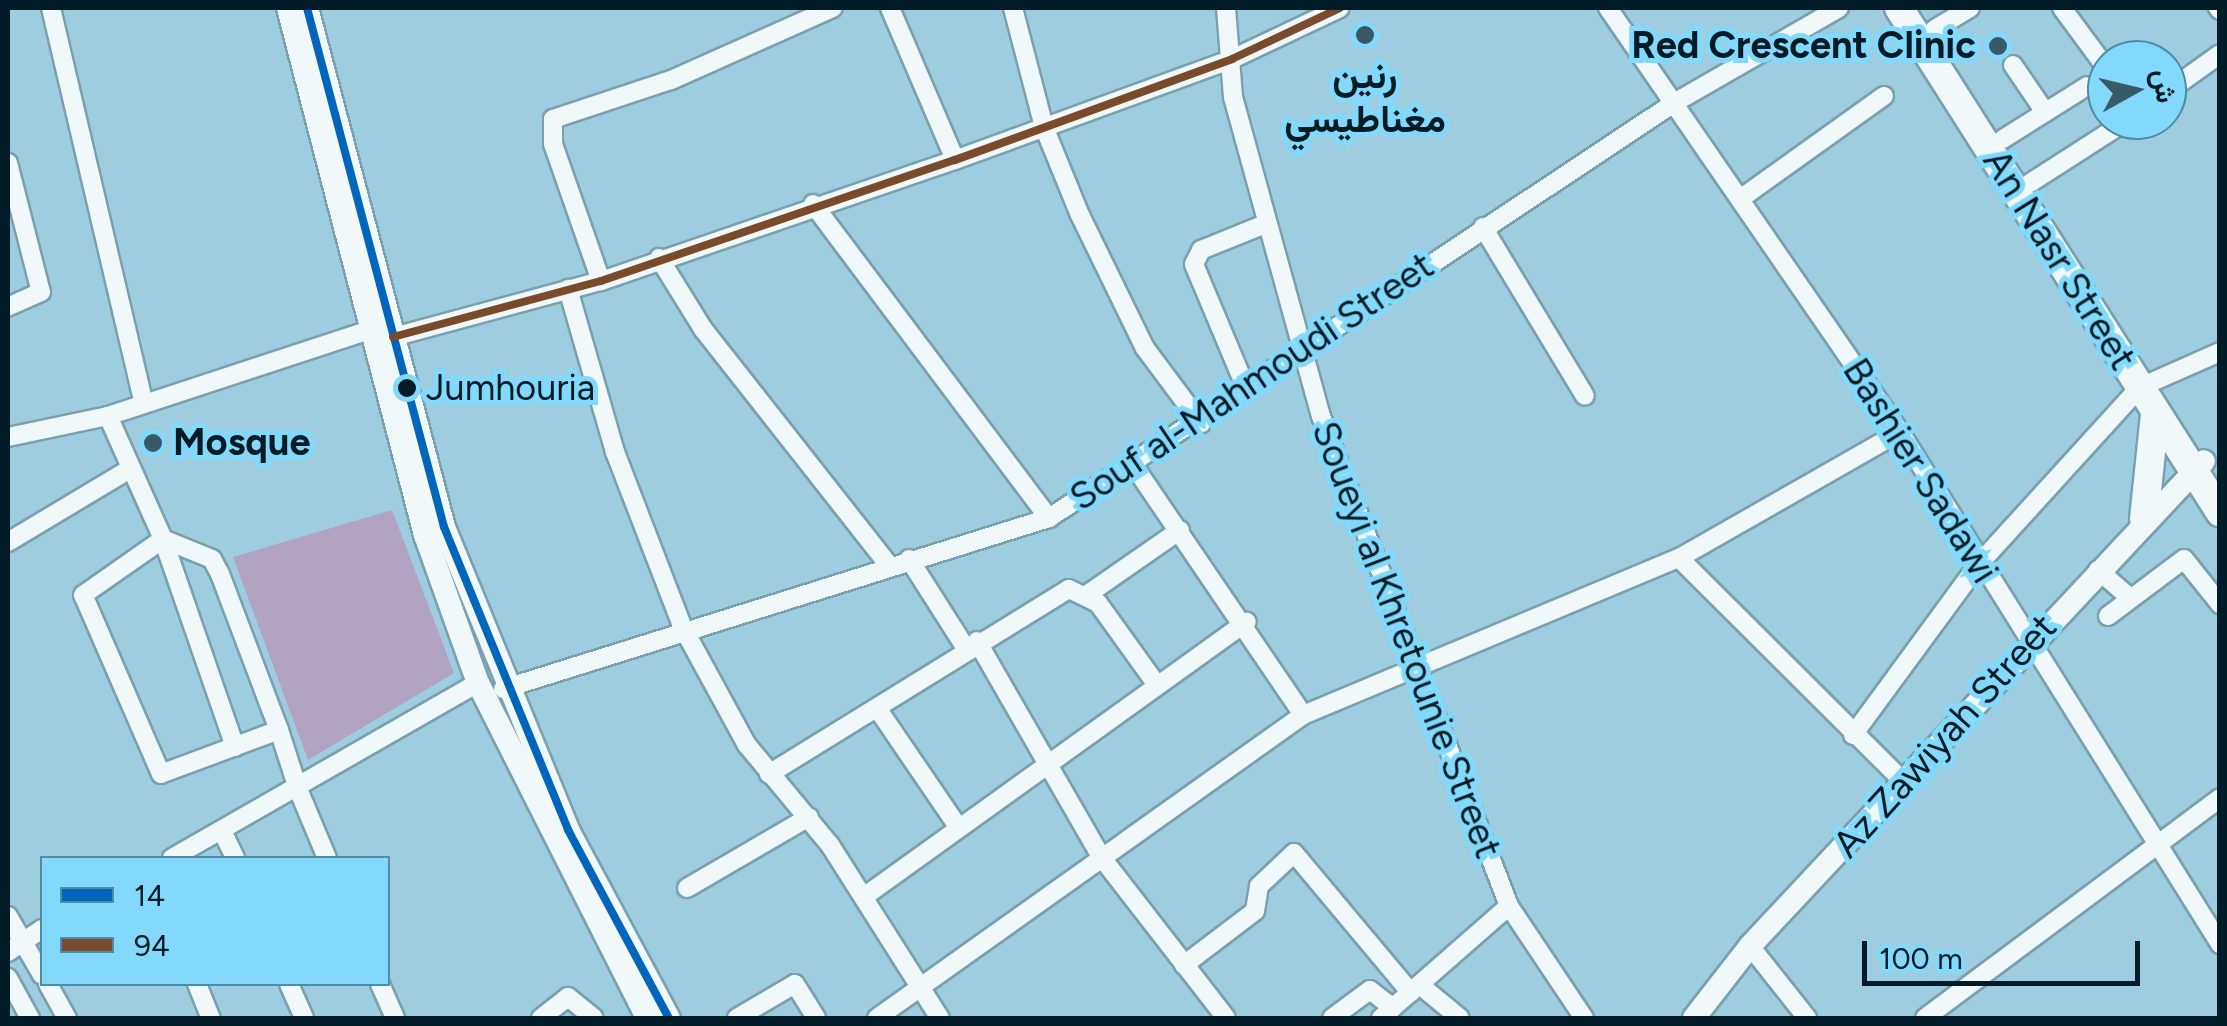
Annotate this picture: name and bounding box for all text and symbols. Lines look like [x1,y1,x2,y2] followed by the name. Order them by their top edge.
[1352,22,1378,48] marker: رنين مغناطيسي
[1631,23,1976,69] place label: Red Crescent Clinic
[1985,33,2011,59] marker: Red Crescent Clinic
[2087,40,2187,140] north arrow
[1284,53,1446,142] place label: رنين مغناطيسي
[2146,67,2184,105] text: ش
[1973,141,2145,379] street label: An Nasr Street
[1062,243,1442,521] street label: Souf al-Mahmoudi Street
[1833,350,2007,592] street label: Bashier Sadawi
[426,366,595,410] place label: Jumhouria
[397,378,417,398] marker: Jumhouria
[1302,415,1510,865] street label: Soueyi al Khretounie Street
[173,420,310,466] place label: Mosque
[142,432,164,454] marker: Mosque
[1824,605,2066,867] street label: Az Zawiyah Street
[40,856,390,986] legend
[134,877,165,914] text: 14
[1867,921,2144,983] scale bar
[134,927,170,964] text: 94
[1879,940,1963,977] text: 100 m

